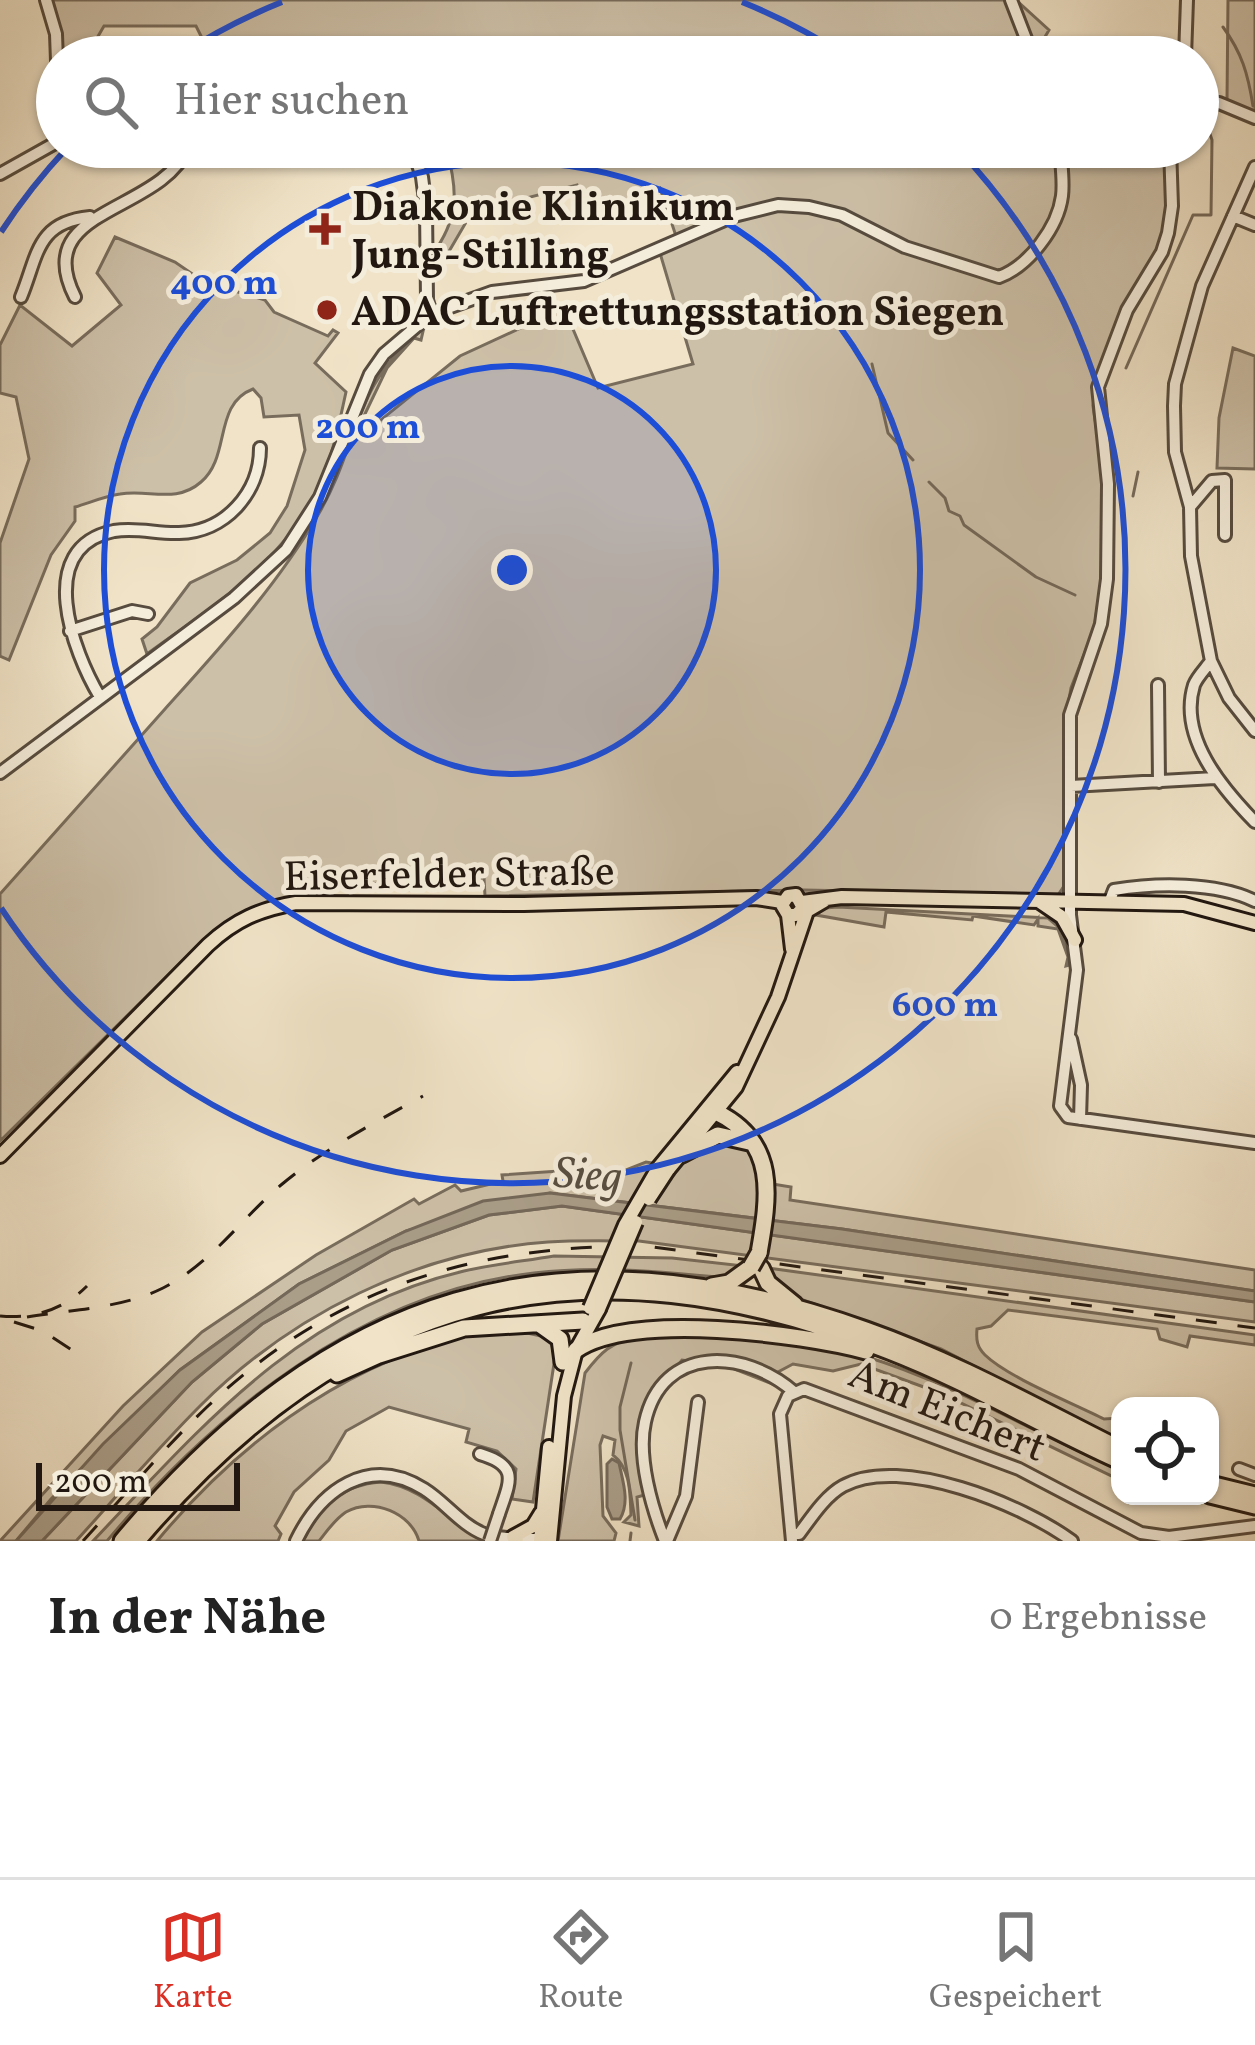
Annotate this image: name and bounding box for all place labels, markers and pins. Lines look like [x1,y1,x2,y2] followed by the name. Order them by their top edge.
[351,180,735,287] place label: Diakonie Klinikum Jung-Stilling
[309,213,341,245] marker: Diakonie Klinikum Jung-Stilling
[351,285,1004,344] place label: ADAC Luftrettungsstation Siegen
[314,297,340,323] marker: ADAC Luftrettungsstation Siegen
[491,549,533,591] centre of rings

